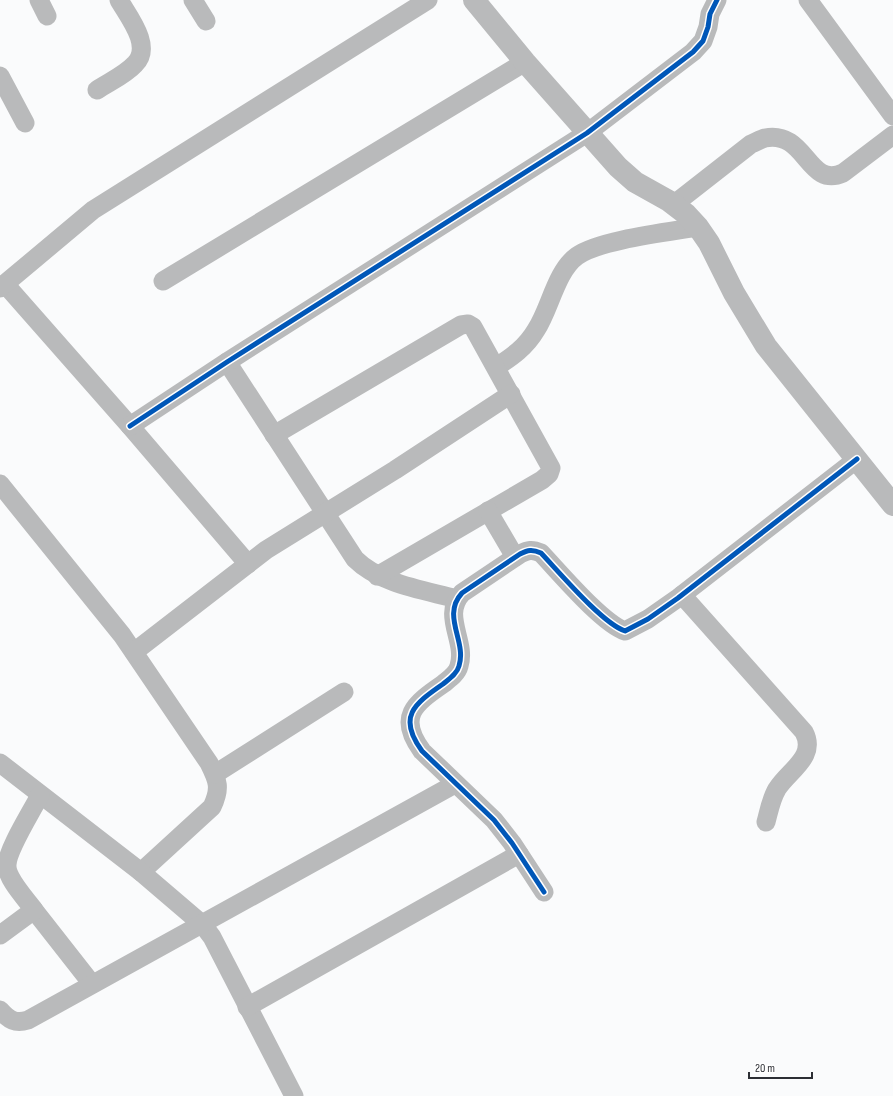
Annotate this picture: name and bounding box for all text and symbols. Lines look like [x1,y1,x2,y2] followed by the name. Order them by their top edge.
[749,1054,812,1080] scale bar
[755,1061,775,1076] text: 20 m

